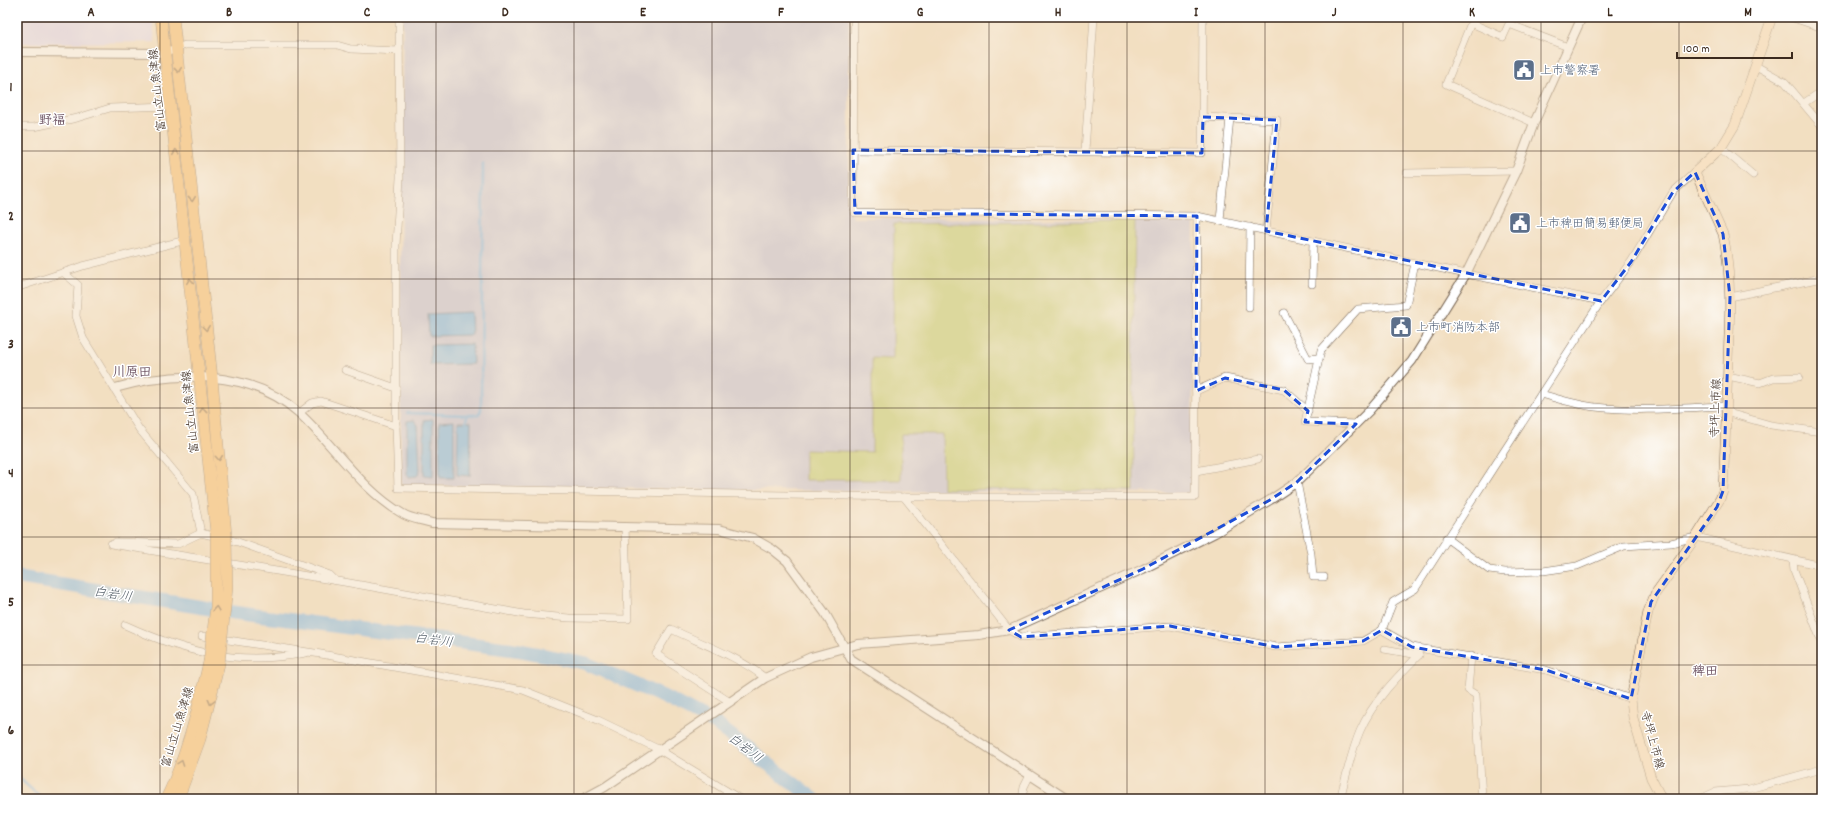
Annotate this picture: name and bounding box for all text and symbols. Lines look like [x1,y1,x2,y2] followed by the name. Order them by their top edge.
[87,4,95,23] text: A
[226,4,232,23] text: B
[364,4,371,23] text: C
[502,4,509,23] text: D
[640,4,647,23] text: E
[778,4,784,23] text: F
[917,4,924,23] text: G
[1055,4,1062,23] text: H
[1194,4,1199,23] text: I
[1332,4,1337,23] text: J
[1469,4,1475,23] text: K
[1607,4,1613,23] text: L
[1744,4,1752,23] text: M
[1677,34,1792,60] scale bar
[1683,41,1710,58] text: 100 m
[146,47,171,133] street label: 富山立山魚津線
[1511,57,1537,83] public building icon: 上市警察署
[1540,63,1600,80] place label: 上市警察署
[173,67,182,73] one-way arrow
[10,79,13,98] text: 1
[39,112,65,131] district label: 野福
[172,149,181,155] one-way arrow
[187,196,196,202] one-way arrow
[8,208,14,227] text: 2
[1507,210,1533,236] public building icon: 上市稗田簡易郵便局
[1536,216,1644,233] place label: 上市稗田簡易郵便局
[186,278,195,284] one-way arrow
[1388,314,1414,340] public building icon: 上市町消防本部
[1416,320,1500,337] place label: 上市町消防本部
[201,325,210,331] one-way arrow
[8,336,14,355] text: 3
[112,364,152,383] district label: 川原田
[179,369,204,455] street label: 富山立山魚津線
[1707,378,1726,438] street label: 寺坪上市線
[199,407,208,413] one-way arrow
[215,455,224,461] one-way arrow
[8,465,14,484] text: 4
[92,583,133,608] water label: 白岩川
[8,594,14,613] text: 5
[211,606,220,612] one-way arrow
[413,630,454,653] water label: 白岩川
[1692,663,1718,682] district label: 稗田
[158,685,199,770] street label: 富山立山魚津線
[207,698,216,705] one-way arrow
[1636,709,1668,772] street label: 寺坪上市線
[8,722,15,741] text: 6
[723,730,766,768] water label: 白岩川
[176,760,184,767] one-way arrow

